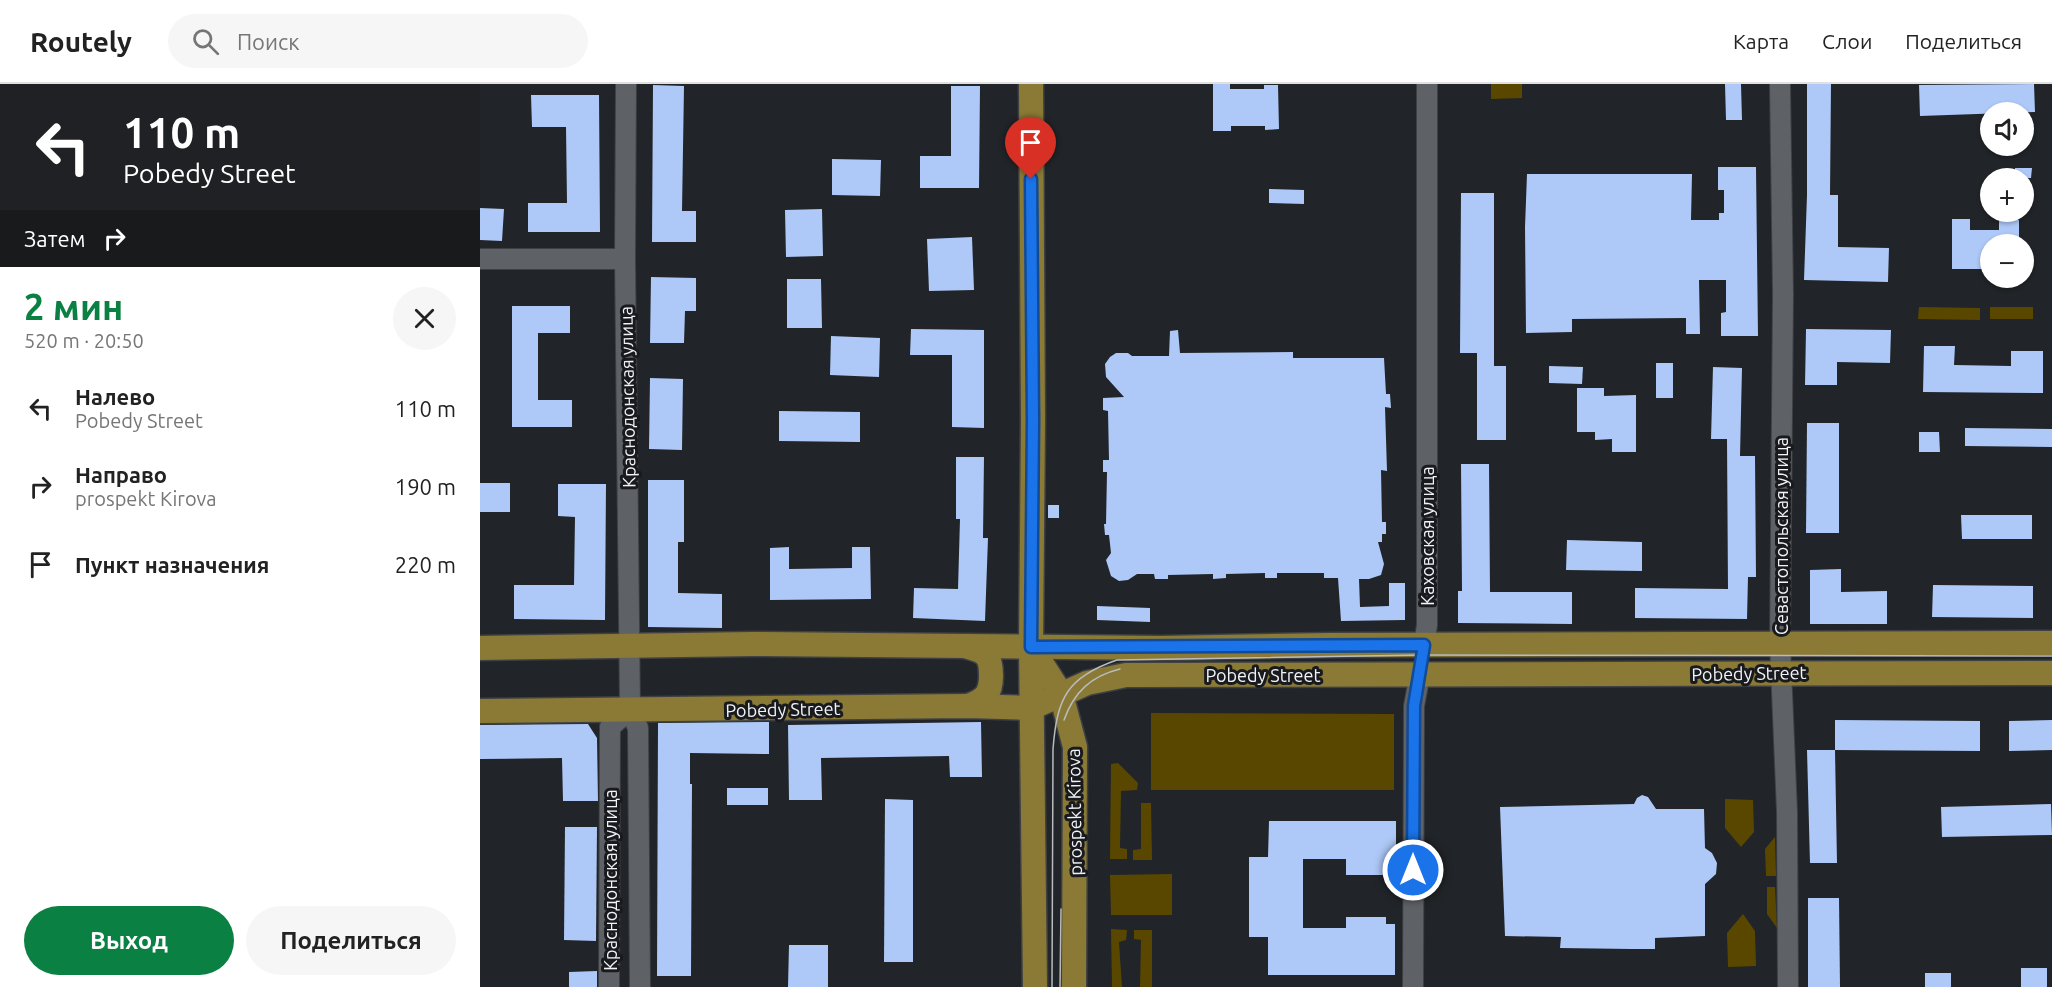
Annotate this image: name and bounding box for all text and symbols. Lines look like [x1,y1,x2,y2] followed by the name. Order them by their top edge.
[168,14,588,68] search box
[189,25,222,58] icon: search
[30,26,132,57] text: Routely
[237,29,300,54] text: Поиск
[1733,29,1789,53] text: Карта
[1822,29,1872,53] text: Слои
[1905,29,2022,53] text: Поделиться
[1980,102,2034,288] map controls
[1980,102,2034,156] button: sound
[24,108,102,186] icon: left
[123,109,240,156] text: 110 m
[1005,117,1056,179] pin
[1014,126,1047,159] icon: arrive
[123,158,296,188] text: Pobedy Street
[1980,168,2034,222] button: +
[98,222,131,255] icon: right
[24,226,86,251] text: Затем
[1980,234,2034,288] button: −
[24,286,123,327] text: 2 мин
[393,287,456,350] button: close
[615,306,639,488] street label: Краснодонская улица
[24,329,144,352] text: 520 m · 20:50
[75,384,155,409] text: Налево
[24,392,57,425] icon: left
[395,396,456,421] text: 110 m
[75,409,203,432] text: Pobedy Street
[1771,437,1791,635] street label: Севастопольская улица
[75,462,167,487] text: Направо
[1417,466,1437,606] street label: Каховская улица
[24,470,57,503] icon: right
[395,474,456,499] text: 190 m
[75,487,217,510] text: prospekt Kirova
[24,548,57,581] icon: arrive
[75,552,269,577] text: Пункт назначения
[395,552,456,577] text: 220 m
[1691,662,1807,684] street label: Pobedy Street
[1205,665,1321,685] street label: Pobedy Street
[725,698,841,720] street label: Pobedy Street
[1063,748,1085,876] street label: prospekt Kirova
[600,789,620,971] street label: Краснодонская улица
[1381,838,1445,902] position arrow
[24,906,234,975] button: Выход
[246,906,456,975] button: Поделиться

